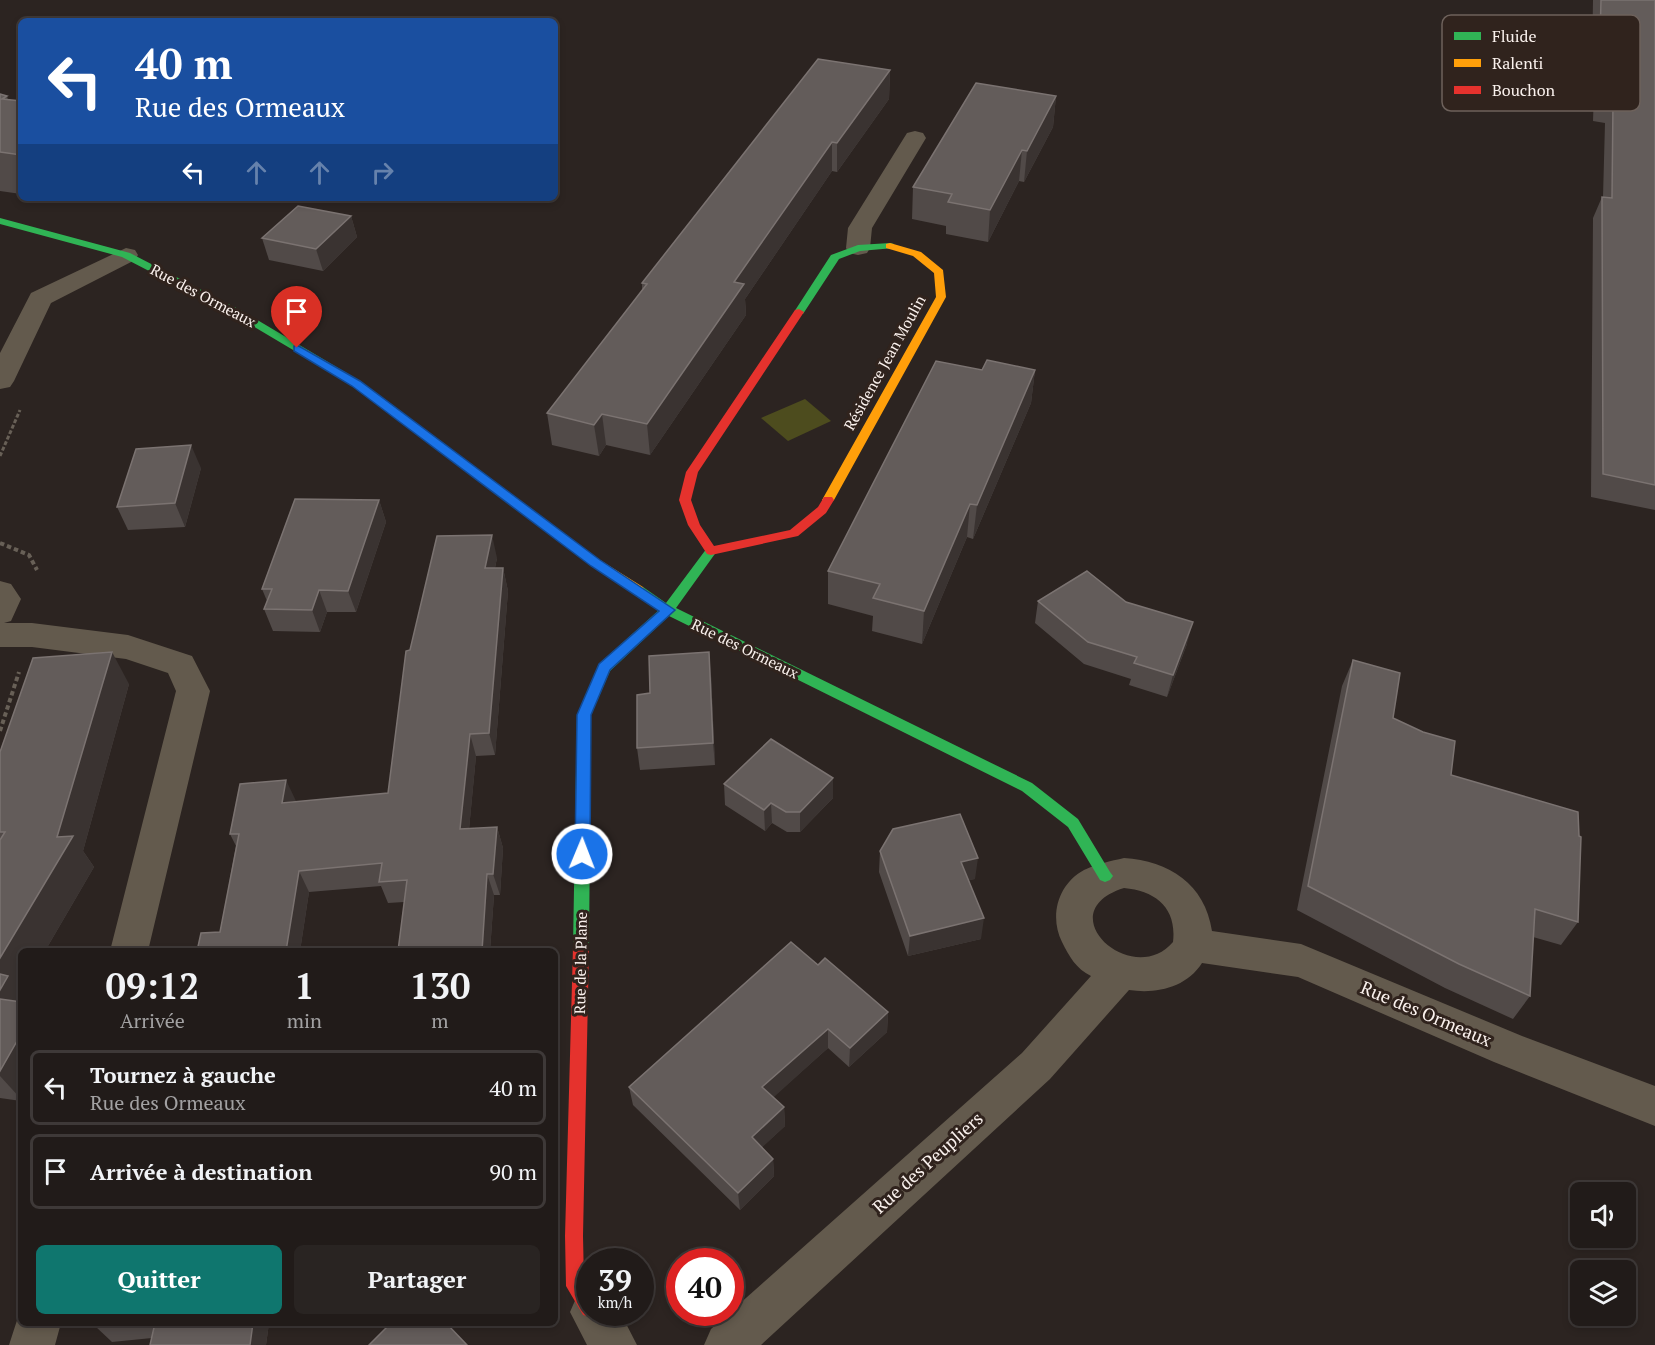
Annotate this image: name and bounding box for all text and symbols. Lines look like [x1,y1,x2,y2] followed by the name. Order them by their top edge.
[1442,15,1640,111] legend
[1492,25,1536,47] text: Fluide
[135,35,233,91] text: 40 m
[36,42,114,120] icon: left
[1492,52,1544,74] text: Ralenti
[1492,79,1556,101] text: Bouchon
[135,89,345,125] text: Rue des Ormeaux
[177,156,210,189] icon: left
[240,156,273,189] icon: ahead
[303,156,336,189] icon: ahead
[366,156,399,189] icon: right
[147,259,260,331] street label: Rue des Ormeaux
[271,286,322,348] pin
[839,291,930,433] street label: Résidence Jean Moulin
[280,295,313,328] icon: arrive
[689,614,802,683] street label: Rue des Ormeaux
[550,822,614,886] position arrow
[569,912,591,1014] street label: Rue de la Plane
[106,962,199,1009] text: 09:12
[294,962,315,1009] text: 1
[409,962,470,1009] text: 130
[1357,975,1496,1052] street label: Rue des Ormeaux
[120,1007,185,1034] text: Arrivée
[287,1007,322,1034] text: min
[431,1007,449,1034] text: m
[90,1060,276,1089] text: Tournez à gauche
[39,1071,72,1104] icon: left
[489,1073,537,1102] text: 40 m
[90,1089,246,1116] text: Rue des Ormeaux
[867,1106,988,1218] street label: Rue des Peupliers
[39,1155,72,1188] icon: arrive
[90,1157,312,1186] text: Arrivée à destination
[489,1157,537,1186] text: 90 m
[1570,1182,1636,1326] map controls
[1570,1182,1636,1248] button: sound
[36,1245,282,1314] button: Quitter
[294,1245,540,1314] button: Partager
[666,1248,744,1326] speed limit sign: 40
[598,1260,632,1300] text: 39
[1570,1260,1636,1326] button: layers
[598,1292,632,1312] text: km/h

